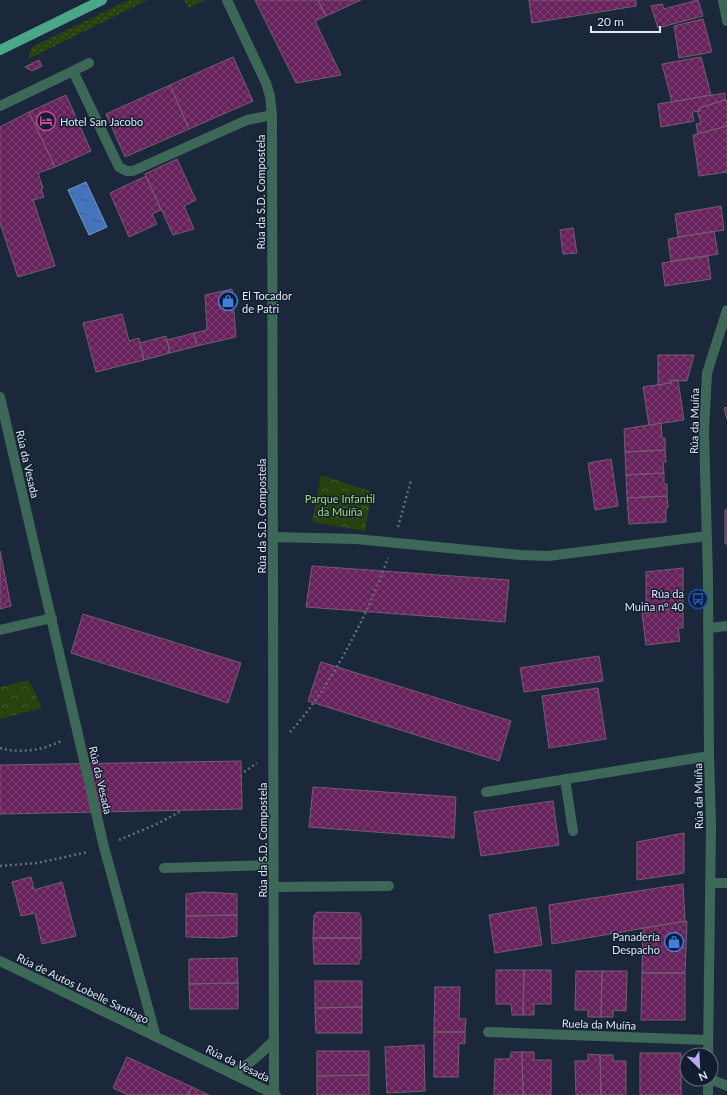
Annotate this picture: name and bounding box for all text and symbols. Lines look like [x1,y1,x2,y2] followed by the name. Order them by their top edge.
[591,8,660,34] scale bar
[597,14,624,29] text: 20 m
[35,110,57,132] hotel icon: Hotel San Jacobo
[60,115,143,128] place label: Hotel San Jacobo
[254,134,267,250] street label: Rúa da S.D. Compostela
[242,289,292,315] place label: El Tocador de Patri
[217,290,239,312] shop icon: El Tocador de Patri
[687,388,701,454] street label: Rúa da Muíña
[14,429,42,499] street label: Rúa da Vesada
[255,458,268,574] street label: Rúa da S.D. Compostela
[305,492,375,518] park label: Parque Infantil da Muíña
[625,587,685,613] place label: Rúa da Muiña nº 40
[687,588,709,610] bus stop icon: Rúa da Muiña nº 40
[87,745,115,815] street label: Rúa da Vesada
[691,763,705,829] street label: Rúa da Muíña
[256,782,269,898] street label: Rúa da S.D. Compostela
[612,930,660,956] place label: Panadería Despacho
[663,931,685,953] shop icon: Panadería Despacho
[15,950,151,1026] street label: Rúa de Autos Lobelle Santiago
[562,1016,636,1032] street label: Ruela da Muíña
[204,1042,272,1084] street label: Rúa da Vesada
[679,1047,719,1087] north arrow
[697,1069,710,1084] text: N

